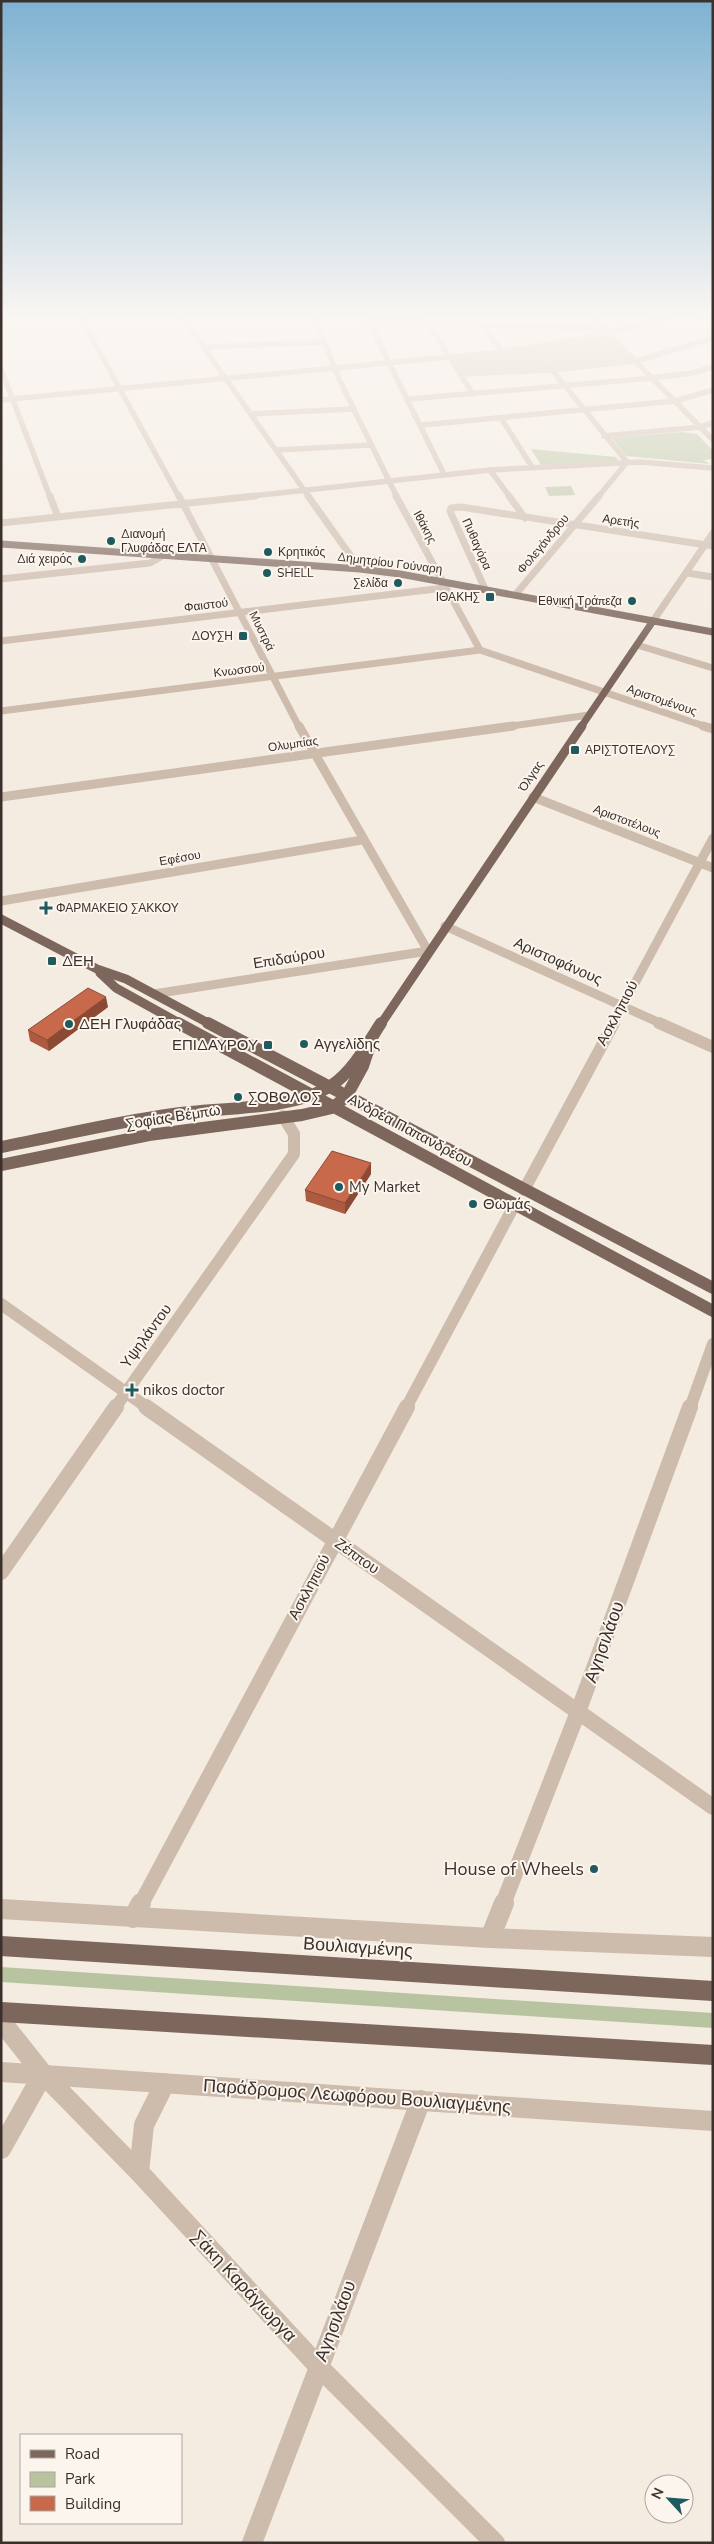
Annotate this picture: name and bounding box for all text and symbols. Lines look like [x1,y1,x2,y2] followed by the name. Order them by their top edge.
[410,508,440,547] street label: Ιθάκης
[601,510,641,532] street label: Αρετής
[513,511,573,577] street label: Φολεγάνδρου
[458,515,496,573] street label: Πυθαγόρα
[121,526,207,556] place label: Διανομή Γλυφάδας ΕΛΤΑ
[105,535,117,547] marker: Διανομή Γλυφάδας ΕΛΤΑ
[278,544,325,560] place label: Κρητικός
[262,546,274,558] marker: Κρητικός
[337,549,443,577] street label: Δημητρίου Γούναρη
[17,551,72,567] place label: Διά χειρός
[76,553,88,565] marker: Διά χειρός
[277,565,314,581] place label: SHELL
[261,567,273,579] marker: SHELL
[353,575,388,591] place label: Σελίδα
[392,577,404,589] marker: Σελίδα
[436,589,480,605] place label: ΙΘΑΚΗΣ
[484,591,496,603] marker: ΙΘΑΚΗΣ
[538,593,622,609] place label: Εθνική Τράπεζα
[183,594,229,616] street label: Φαιστού
[626,595,638,607] marker: Εθνική Τράπεζα
[246,608,279,654] street label: Μυστρά
[191,628,233,644] place label: ΔΟΥΣΗ
[237,630,249,642] marker: ΔΟΥΣΗ
[213,659,265,681] street label: Κνωσσού
[625,681,699,720] street label: Αριστομένους
[267,733,319,755] street label: Ολυμπίας
[585,742,675,758] place label: ΑΡΙΣΤΟΤΕΛΟΥΣ
[569,744,581,756] marker: ΑΡΙΣΤΟΤΕΛΟΥΣ
[514,757,547,795] street label: Όλγας
[591,801,663,841] street label: Αριστοτέλους
[158,846,202,870] street label: Εφέσου
[56,900,179,916] place label: ΦΑΡΜΑΚΕΙΟ ΣΑΚΚΟΥ
[40,902,52,914] marker: ΦΑΡΜΑΚΕΙΟ ΣΑΚΚΟΥ
[511,933,605,989] street label: Αριστοφάνους
[252,942,326,974] street label: Επιδαύρου
[62,951,94,971] place label: ΔΕΗ
[46,955,58,967] marker: ΔΕΗ
[591,977,643,1049] street label: Ασκληπιού
[79,1014,181,1034] place label: ΔΕΗ Γλυφάδας
[63,1018,75,1030] marker: ΔΕΗ Γλυφάδας
[314,1034,380,1054] place label: Αγγελίδης
[172,1035,258,1055] place label: ΕΠΙΔΑΥΡΟΥ
[298,1038,310,1050] marker: Αγγελίδης
[262,1039,274,1051] marker: ΕΠΙΔΑΥΡΟΥ
[248,1087,320,1107] place label: ΣΟΒΟΛΟΣ
[344,1089,476,1171] street label: Ανδρέα Παπανδρέου
[232,1091,244,1103] marker: ΣΟΒΟΛΟΣ
[124,1100,222,1134] street label: Σοφίας Βέμπω
[349,1177,421,1197] place label: My Market
[333,1181,345,1193] marker: My Market
[483,1194,531,1214] place label: Θωμάς
[467,1198,479,1210] marker: Θωμάς
[116,1300,176,1372] street label: Υψηλάντου
[143,1380,225,1400] place label: nikos doctor
[125,1383,139,1397] marker: nikos doctor
[331,1533,383,1579] street label: Ζέππου
[283,1551,335,1623] street label: Ασκληπιού
[578,1598,630,1686] street label: Αγησιλάου
[444,1857,584,1881] place label: House of Wheels
[588,1863,600,1875] marker: House of Wheels
[302,1931,414,1963] street label: Βουλιαγμένης
[202,2073,512,2119] street label: Παράδρομος Λεωφόρου Βουλιαγμένης
[186,2225,302,2347] street label: Σάκη Καράγιωργα
[309,2277,361,2365] street label: Αγησιλάου
[20,2434,182,2524] legend
[65,2444,100,2464] text: Road
[65,2469,95,2489] text: Park
[644,2474,694,2524] north arrow
[647,2485,669,2502] text: N
[65,2494,121,2514] text: Building

